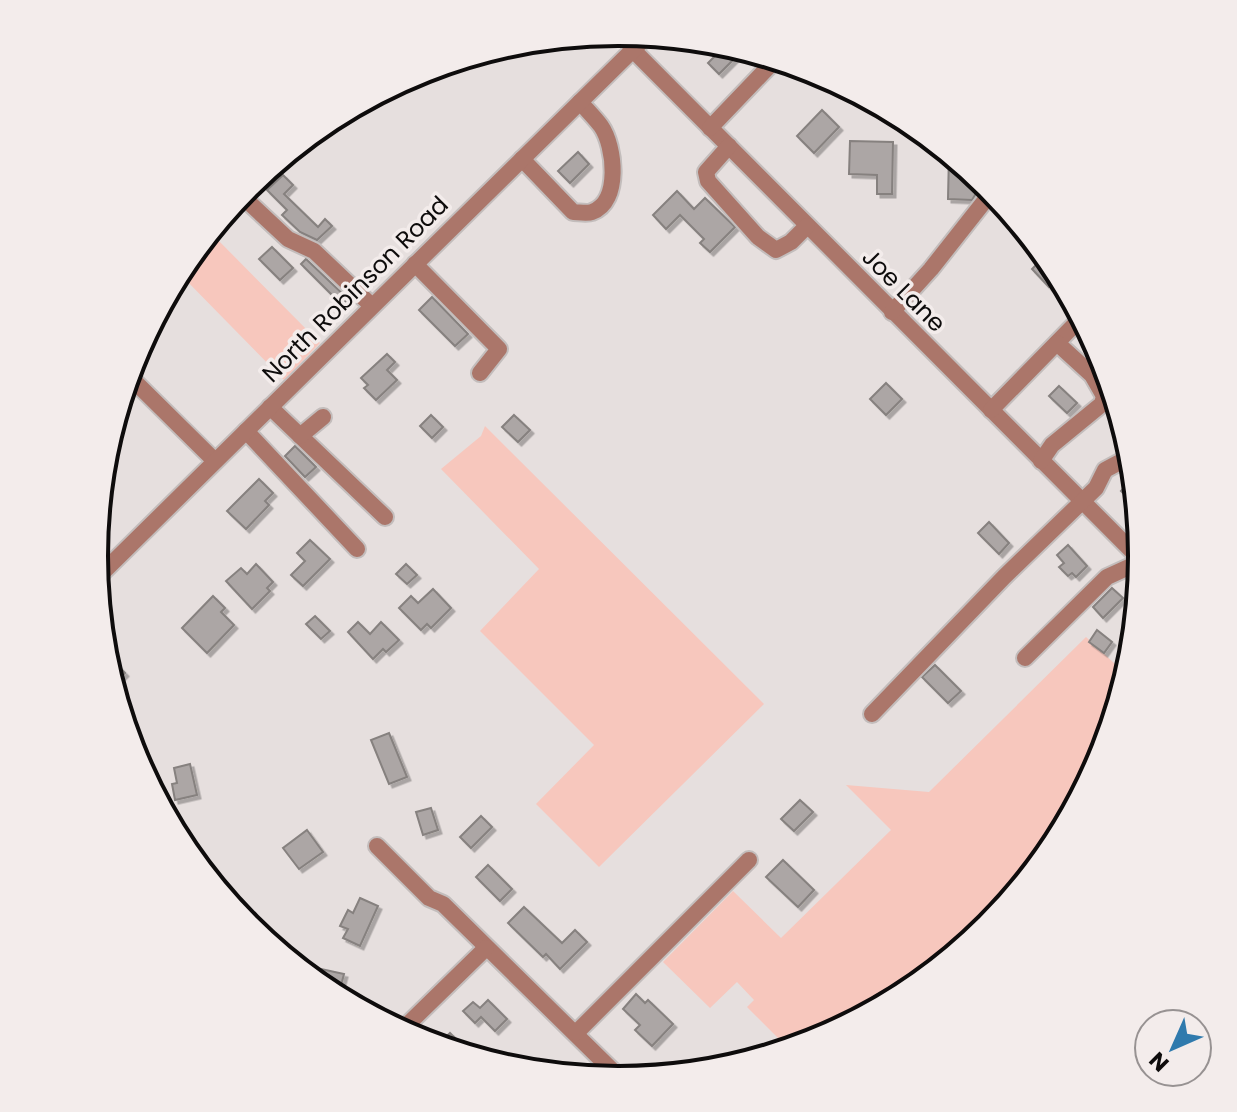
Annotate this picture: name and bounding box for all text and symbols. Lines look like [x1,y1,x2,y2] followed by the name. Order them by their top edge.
[255,189,455,389] street label: North Robinson Road
[855,241,953,339] street label: Joe Lane
[1133,1008,1213,1088] north arrow
[1142,1045,1176,1079] text: N

